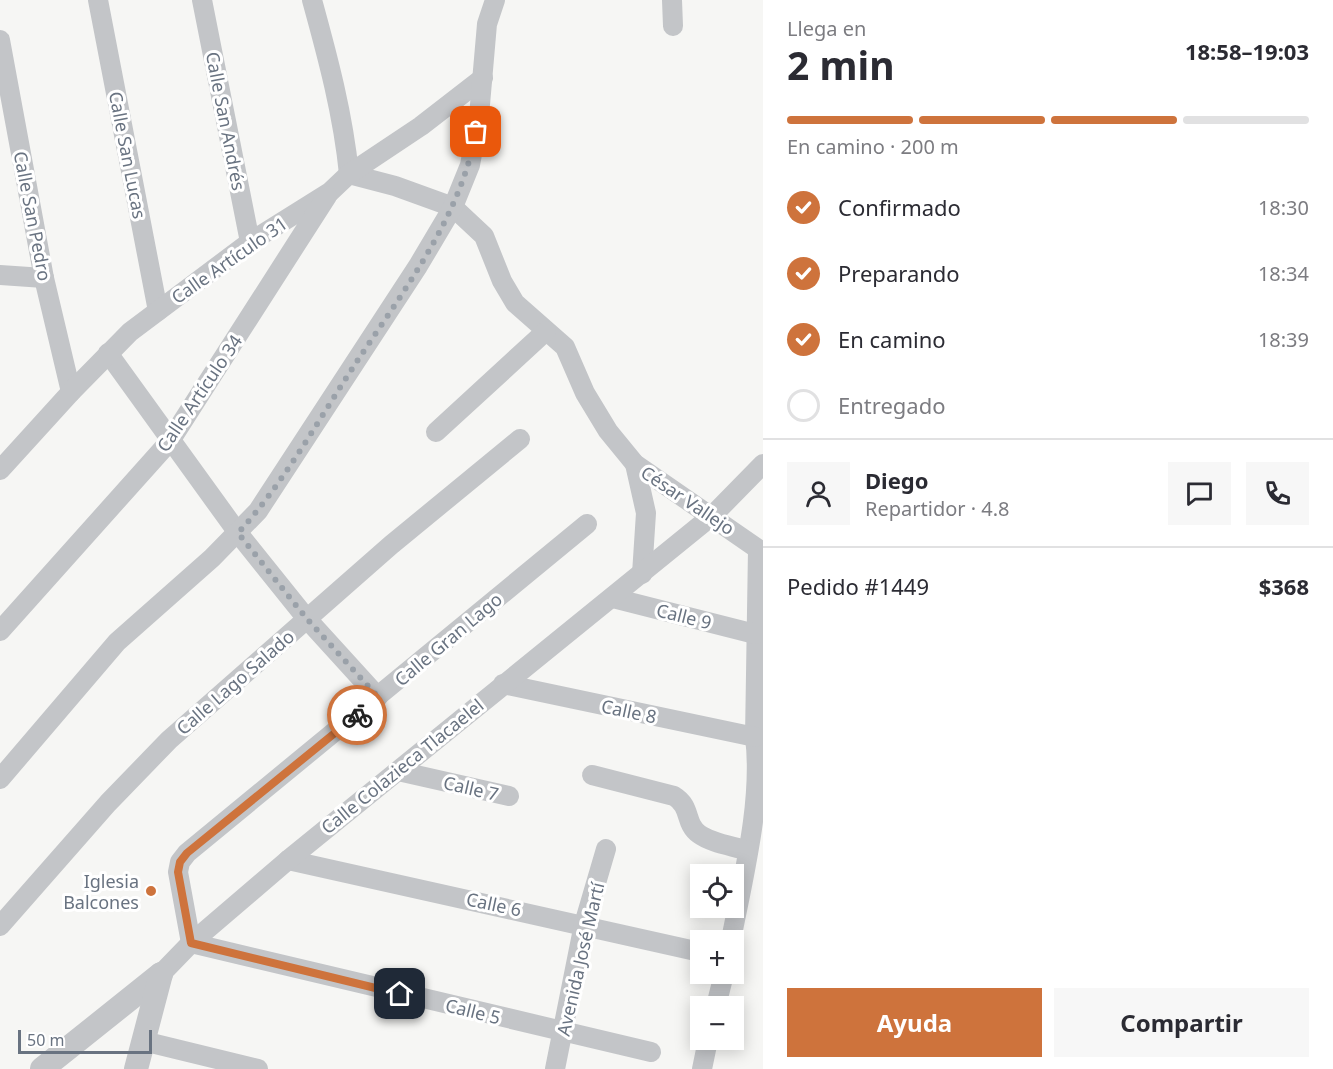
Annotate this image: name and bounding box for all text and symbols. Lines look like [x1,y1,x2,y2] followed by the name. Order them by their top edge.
[787,15,866,42] text: Llega en
[1185,36,1309,66] text: 18:58–19:03
[787,38,894,91] text: 2 min
[201,50,251,192] street label: Calle San Andrés
[104,89,152,221] street label: Calle San Lucas
[450,106,501,157] pin
[459,115,492,148] icon: bag
[787,133,959,160] text: En camino · 200 m
[9,149,57,283] street label: Calle San Pedro
[787,191,820,224] icon: check
[838,192,961,222] text: Confirmado
[1258,194,1309,221] text: 18:30
[166,211,292,309] street label: Calle Artículo 31
[787,257,820,290] icon: check
[838,258,960,288] text: Preparando
[1258,260,1309,287] text: 18:34
[787,323,820,356] icon: check
[838,324,946,354] text: En camino
[1258,326,1309,353] text: 18:39
[151,330,247,456] street label: Calle Artículo 34
[838,390,946,420] text: Entregado
[637,460,739,540] street label: César Vallejo
[787,462,850,525] button: person
[1168,462,1231,525] button: chat
[1246,462,1309,525] button: phone
[865,465,928,495] text: Diego
[865,495,1010,522] text: Repartidor · 4.8
[787,571,929,601] text: Pedido #1449
[1259,571,1309,601] text: $368
[389,587,507,691] street label: Calle Gran Lago
[654,598,714,634] street label: Calle 9
[171,624,299,740] street label: Calle Lago Salado
[327,685,387,745] courier
[316,693,488,839] street label: Calle Colazieca Tlacaelel
[599,693,659,729] street label: Calle 8
[341,699,374,732] icon: bike
[441,770,501,806] street label: Calle 7
[690,864,744,1050] map controls
[690,864,744,918] button: locate
[63,869,139,914] place label: Iglesia Balcones
[551,880,609,1038] street label: Avenida José Martí
[144,884,158,898] marker: Iglesia Balcones
[464,886,524,922] street label: Calle 6
[690,930,744,984] button: +
[374,968,425,1019] pin
[383,977,416,1010] icon: home
[787,988,1042,1057] button: Ayuda
[1054,988,1309,1057] button: Compartir
[443,993,503,1029] street label: Calle 5
[690,996,744,1050] button: −
[18,1027,152,1054] scale bar
[27,1029,64,1051] text: 50 m

